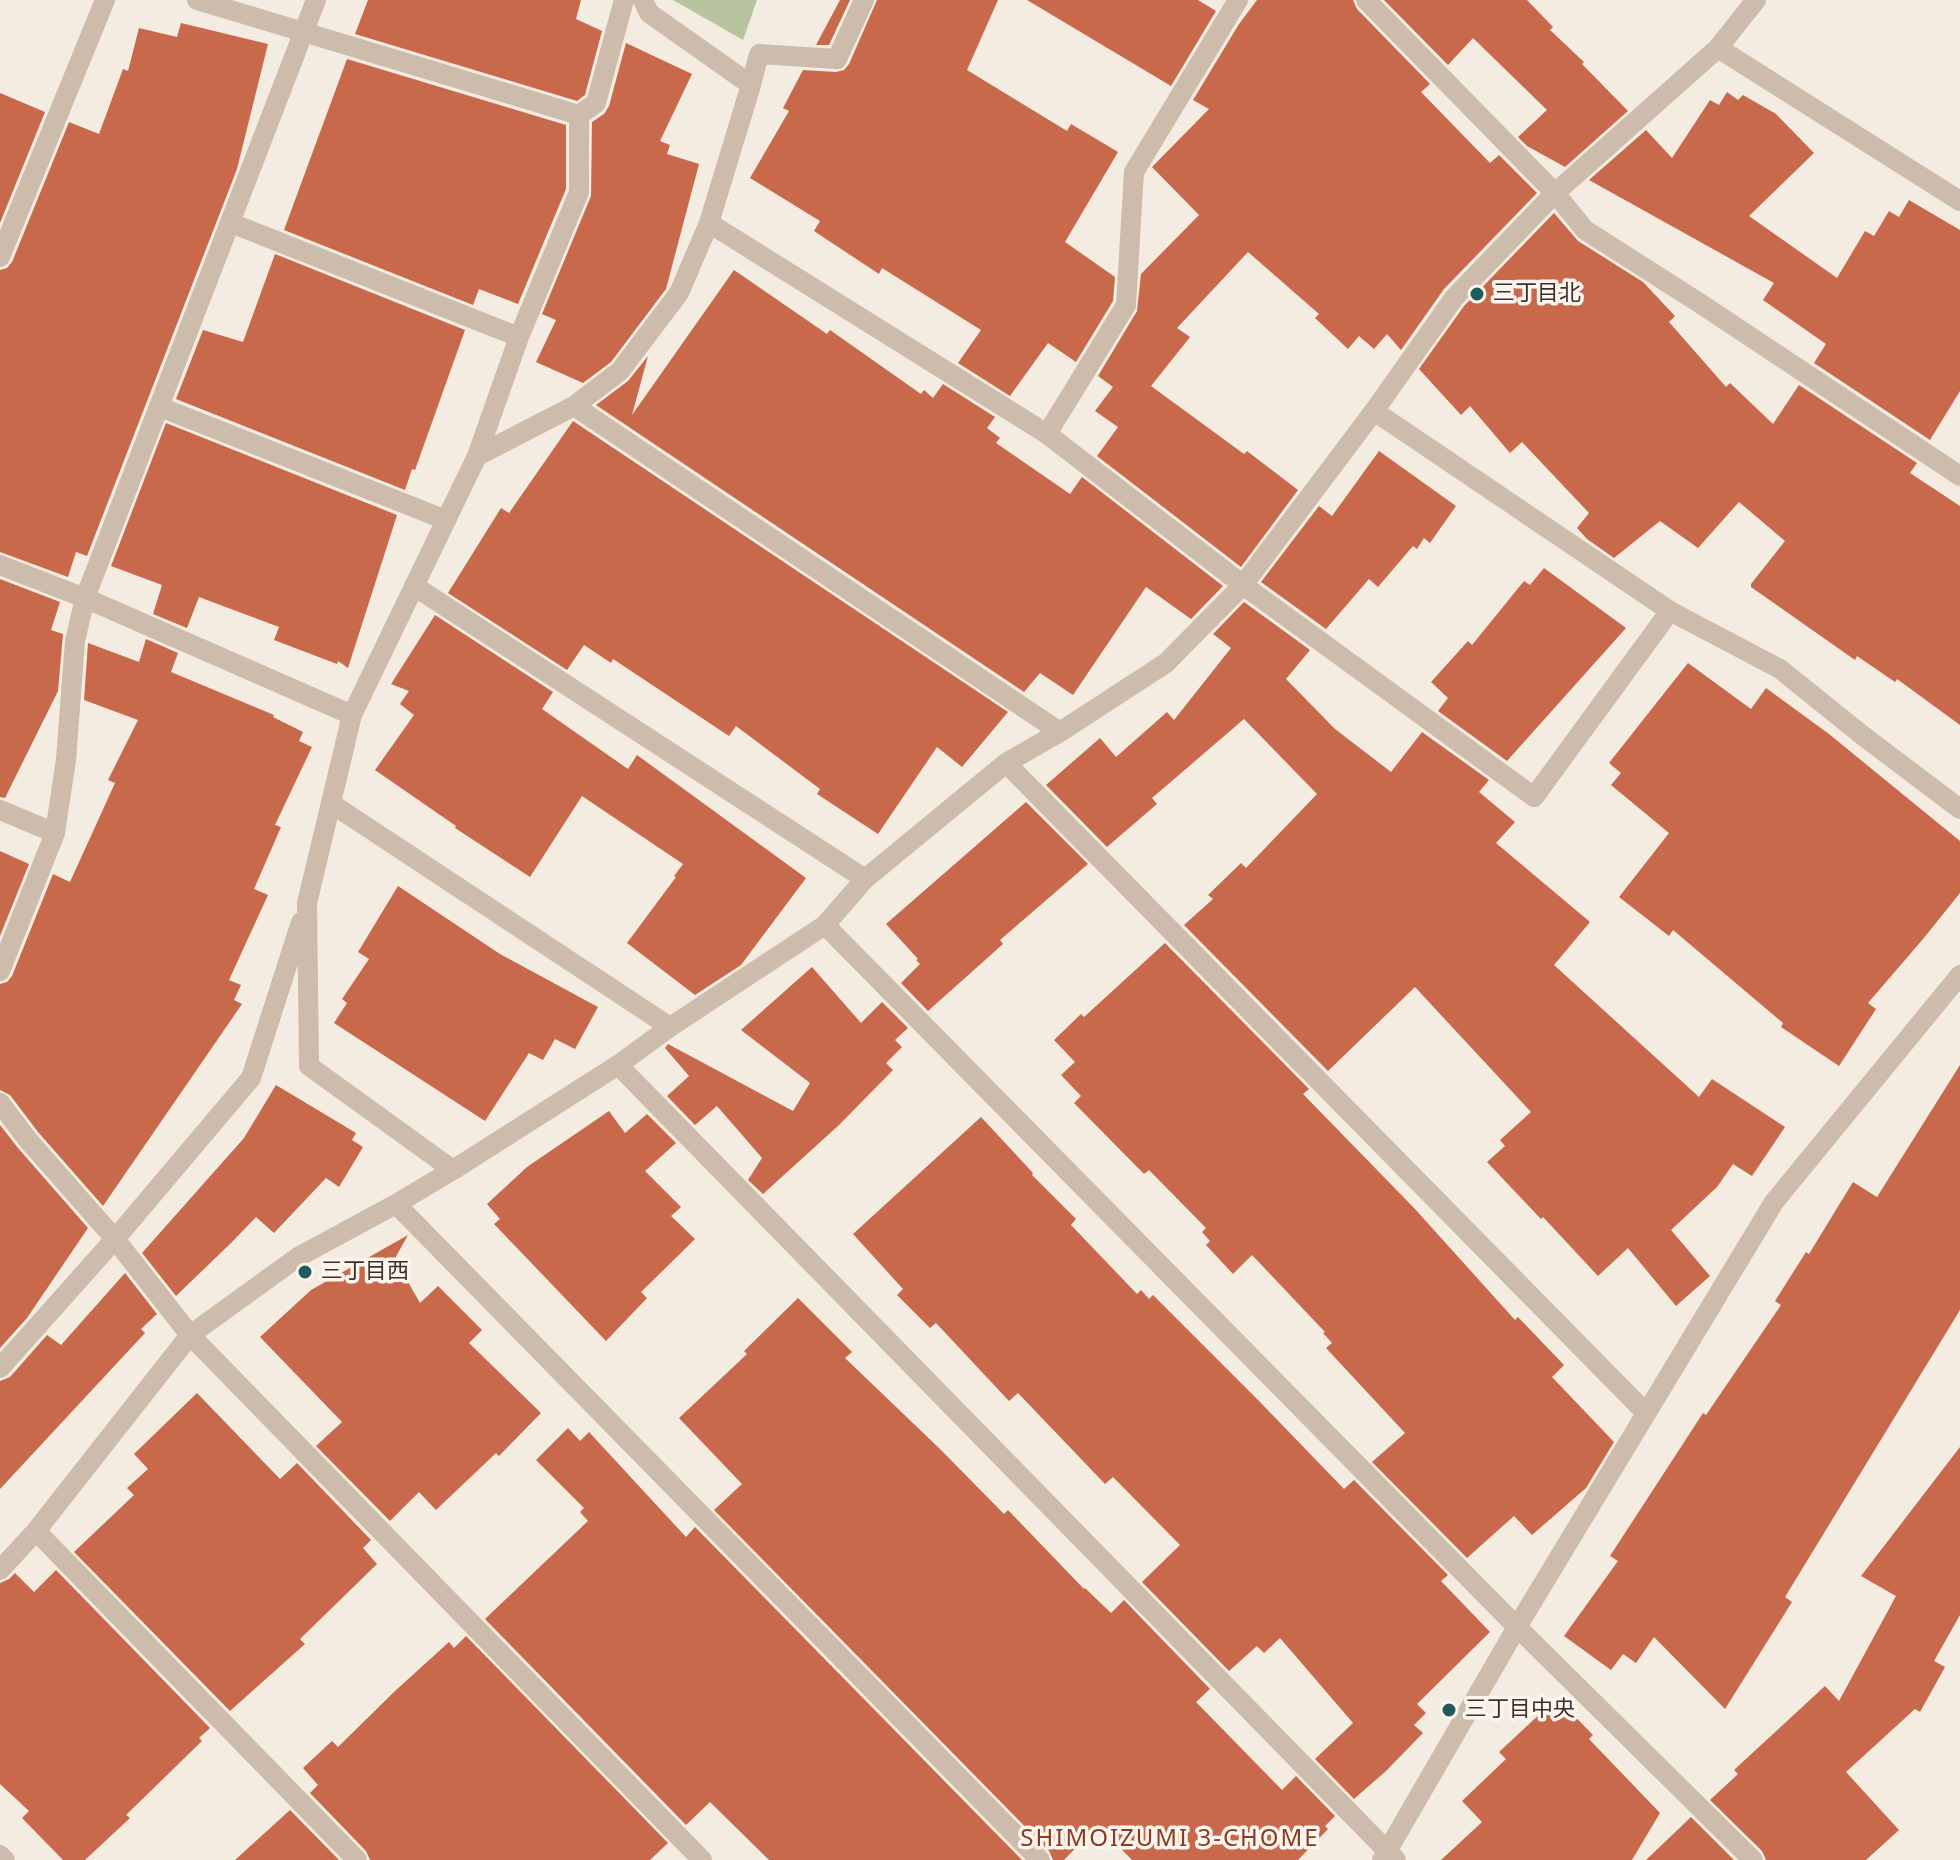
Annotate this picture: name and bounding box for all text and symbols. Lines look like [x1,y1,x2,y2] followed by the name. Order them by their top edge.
[1493,281,1581,307] place label: 三丁目北
[1468,285,1486,303] marker: 三丁目北
[321,1259,409,1285] place label: 三丁目西
[296,1263,314,1281] marker: 三丁目西
[1465,1697,1575,1723] place label: 三丁目中央
[1440,1701,1458,1719] marker: 三丁目中央
[1020,1825,1320,1853] district label: SHIMOIZUMI 3-CHOME

